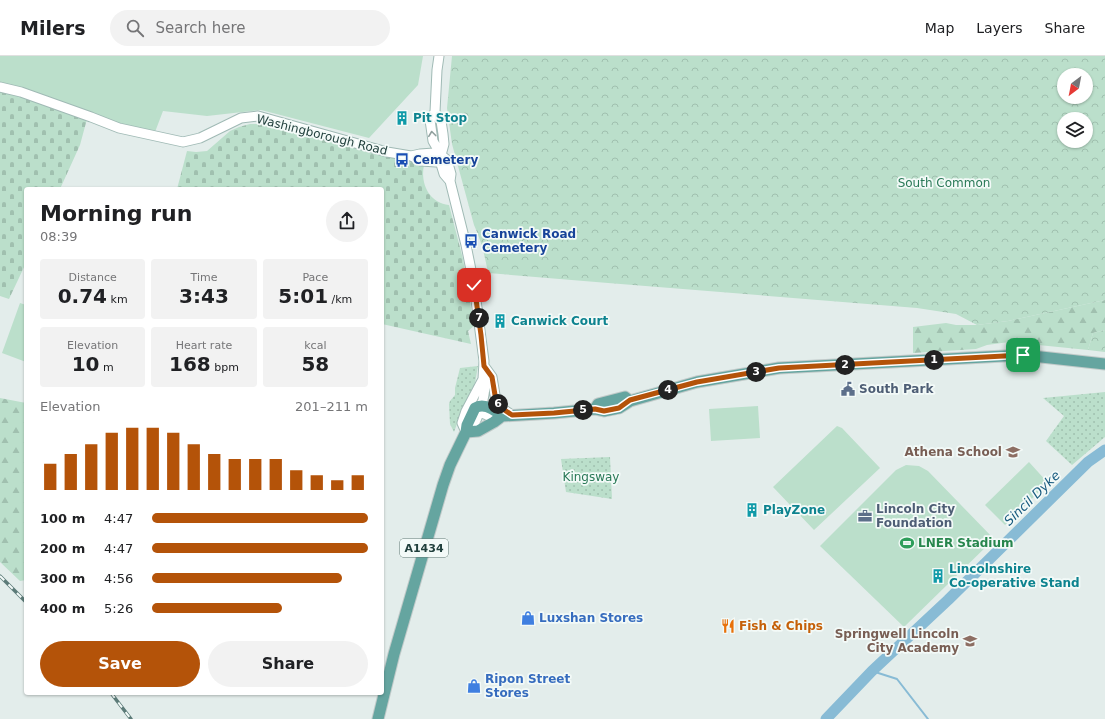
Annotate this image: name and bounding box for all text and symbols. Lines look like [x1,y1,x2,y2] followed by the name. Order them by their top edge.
[110,10,390,46] search box
[20,17,86,39] text: Milers
[124,17,146,39] icon: search
[156,19,246,37] text: Search here
[925,20,954,36] text: Map
[976,20,1023,36] text: Layers
[1045,20,1085,36] text: Share
[1057,68,1093,104] north arrow
[1057,68,1093,148] map controls
[394,110,410,126] building icon: Pit Stop
[413,111,467,125] place label: Pit Stop
[255,112,389,158] street label: Washingborough Road
[1057,112,1093,148] button: layers
[428,131,437,137] one-way arrow
[394,152,410,168] bus stop icon: Cemetery
[413,153,478,167] place label: Cemetery
[898,176,990,190] park label: South Common
[326,200,368,242] button: share
[40,201,192,226] text: Morning run
[482,227,576,255] place label: Canwick Road Cemetery
[40,229,77,244] text: 08:39
[463,233,479,249] bus stop icon: Canwick Road Cemetery
[457,268,491,302] pin
[69,271,117,284] text: Distance
[191,271,217,284] text: Time
[302,271,328,284] text: Pace
[463,274,485,296] icon: check
[58,284,107,308] text: 0.74
[179,284,229,308] text: 3:43
[278,284,328,308] text: 5:01
[107,293,128,306] text: km
[328,293,352,306] text: /km
[469,308,489,328] pin: 7
[475,311,483,324] text: 7
[492,313,508,329] building icon: Canwick Court
[511,314,608,328] place label: Canwick Court
[1006,338,1040,372] pin
[67,339,118,352] text: Elevation
[176,339,232,352] text: Heart rate
[304,339,326,352] text: kcal
[1012,344,1034,366] icon: arrive
[924,350,944,370] pin: 1
[72,352,99,376] text: 10
[169,352,211,376] text: 168
[301,352,329,376] text: 58
[930,353,938,366] text: 1
[835,355,855,375] pin: 2
[841,358,849,371] text: 2
[99,361,114,374] text: m
[211,361,239,374] text: bpm
[746,362,766,382] pin: 3
[752,365,760,378] text: 3
[658,380,678,400] pin: 4
[840,381,856,397] public building icon: South Park
[859,382,934,396] place label: South Park
[664,383,672,396] text: 4
[488,394,508,414] pin: 6
[494,397,502,410] text: 6
[40,399,100,414] text: Elevation
[295,399,368,414] text: 201–211 m
[573,400,593,420] pin: 5
[579,403,587,416] text: 5
[1005,444,1021,460] school or university icon: Athena School
[905,445,1002,459] place label: Athena School
[1001,468,1063,528] water label: Sincil Dyke
[563,470,619,484] park label: Kingsway
[744,502,760,518] building icon: PlayZone
[876,502,955,530] place label: Lincoln City Foundation
[763,503,825,517] place label: PlayZone
[857,508,873,524] office icon: Lincoln City Foundation
[40,511,85,526] text: 100 m
[104,511,133,526] text: 4:47
[899,535,915,551] sports icon: LNER Stadium
[918,536,1014,550] place label: LNER Stadium
[400,539,448,557] road number: A1434
[40,541,85,556] text: 200 m
[104,541,133,556] text: 4:47
[949,562,1080,590] place label: Lincolnshire Co-operative Stand
[930,568,946,584] building icon: Lincolnshire Co-operative Stand
[40,571,85,586] text: 300 m
[104,571,133,586] text: 4:56
[40,601,85,616] text: 400 m
[104,601,133,616] text: 5:26
[520,610,536,626] shop icon: Luxshan Stores
[539,611,643,625] place label: Luxshan Stores
[720,618,736,634] restaurant icon: Fish & Chips
[739,619,823,633] place label: Fish & Chips
[835,627,959,655] place label: Springwell Lincoln City Academy
[962,633,978,649] school or university icon: Springwell Lincoln City Academy
[40,641,200,687] button: Save
[208,641,368,687] button: Share
[485,672,570,700] place label: Ripon Street Stores
[466,678,482,694] shop icon: Ripon Street Stores

